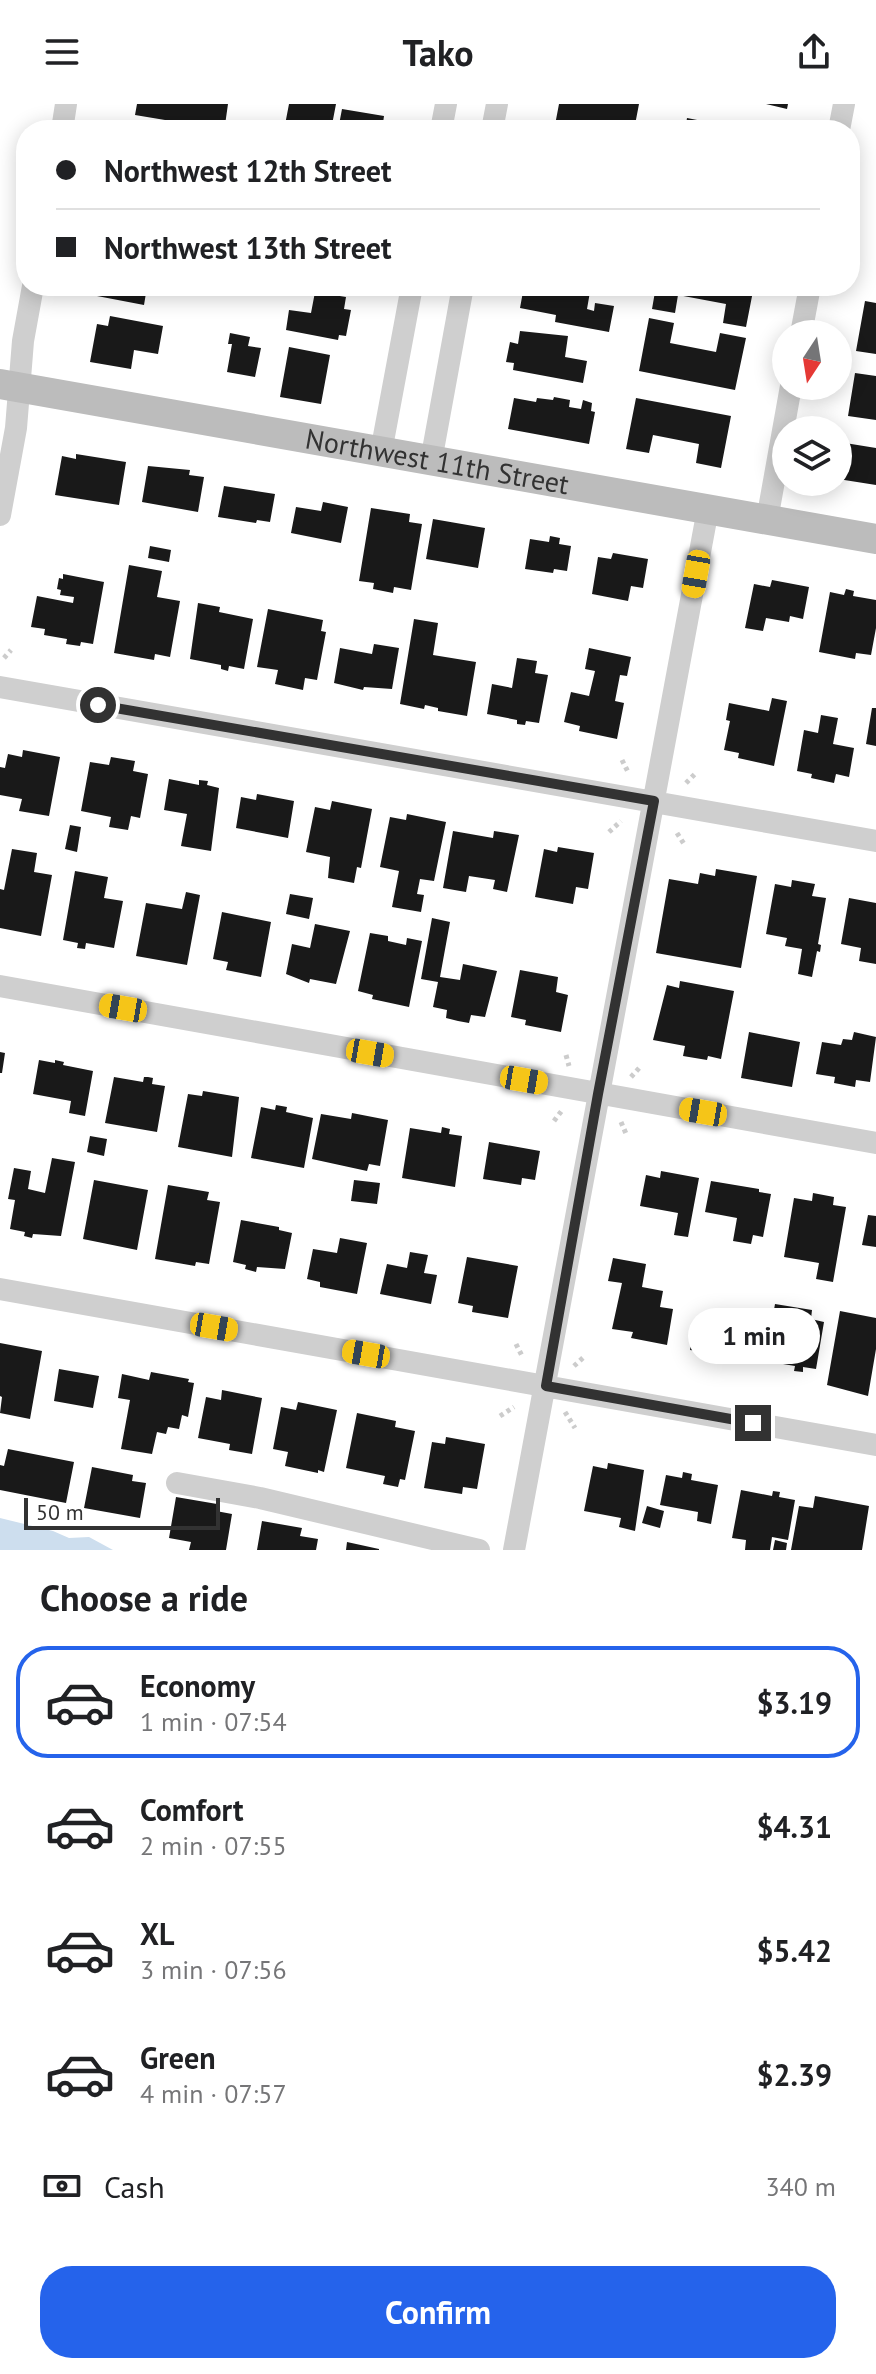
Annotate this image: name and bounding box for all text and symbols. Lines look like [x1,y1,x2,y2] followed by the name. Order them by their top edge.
[402,29,474,76] text: Tako
[40,30,84,74] icon: menu
[792,30,836,74] icon: share
[104,151,392,190] text: Northwest 12th Street
[104,228,392,267] text: Northwest 13th Street
[772,320,852,400] north arrow
[772,320,852,496] map controls
[772,416,852,496] button: layers
[303,419,572,502] street label: Northwest 11th Street
[680,548,712,600] car
[80,687,116,723] route start
[97,992,149,1024] car
[344,1037,396,1069] car
[498,1064,550,1096] car
[677,1096,729,1128] car
[687,1307,819,1363] callout: 1 min
[188,1311,240,1343] car
[722,1319,786,1352] text: 1 min
[340,1338,392,1370] car
[735,1405,771,1441] route end
[24,1494,220,1530] scale bar
[36,1498,84,1526] text: 50 m
[40,1574,248,1621] text: Choose a ride
[44,1666,116,1738] icon: car
[140,1666,255,1705] text: Economy
[757,1683,832,1722] text: $3.19
[140,1705,287,1738] text: 1 min · 07:54
[44,1790,116,1862] icon: car
[140,1790,243,1829] text: Comfort
[757,1807,832,1846] text: $4.31
[140,1829,287,1862] text: 2 min · 07:55
[44,1914,116,1986] icon: car
[140,1914,174,1953] text: XL
[757,1931,832,1970] text: $5.42
[140,1953,287,1986] text: 3 min · 07:56
[44,2038,116,2110] icon: car
[140,2038,215,2077] text: Green
[757,2055,832,2094] text: $2.39
[140,2077,287,2110] text: 4 min · 07:57
[40,2164,84,2208] icon: cash
[104,2167,165,2206] text: Cash
[765,2170,836,2203] text: 340 m
[40,2266,836,2358] button: Confirm

